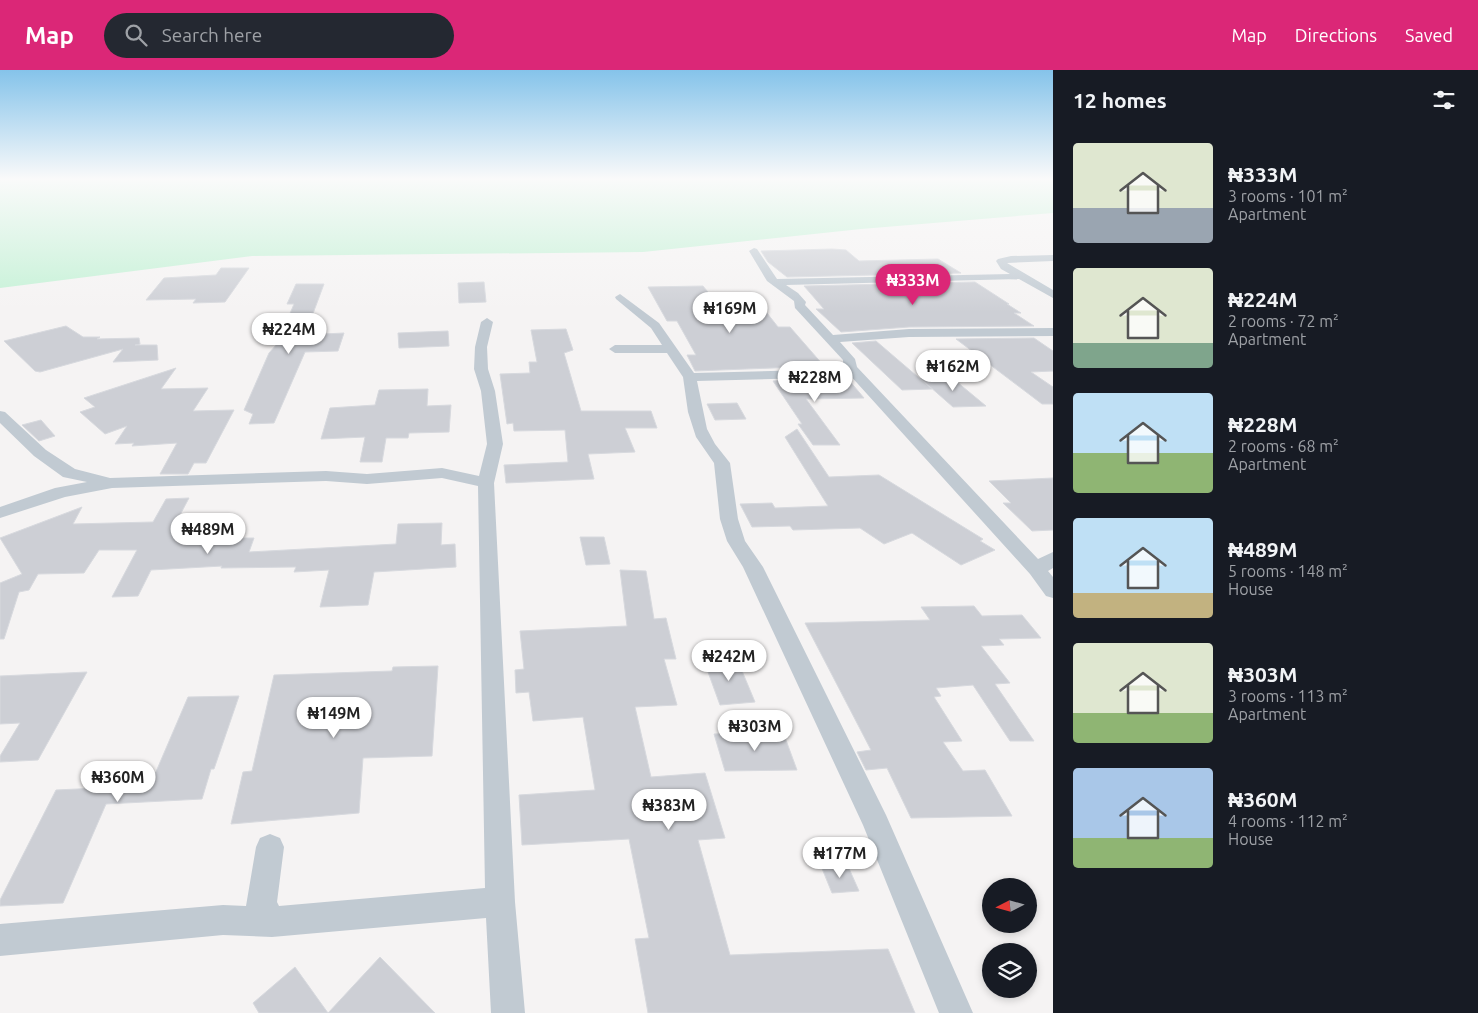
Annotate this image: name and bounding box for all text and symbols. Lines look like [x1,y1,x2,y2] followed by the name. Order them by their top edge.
[104,13,454,58] search box
[122,21,150,49] icon: search
[25,22,74,49] text: Map
[162,24,262,46] text: Search here
[1231,25,1267,45] text: Map
[1295,25,1377,45] text: Directions
[1405,25,1453,45] text: Saved
[1430,86,1458,114] icon: filters
[1073,88,1167,112] text: 12 homes
[1228,162,1297,186] text: ₦333M
[1113,163,1173,223] icon: home
[1228,187,1348,205] text: 3 rooms · 101 m²
[1228,205,1306,223] text: Apartment
[878,264,948,306] pin: ₦333M
[887,271,939,289] text: ₦333M
[1228,287,1297,311] text: ₦224M
[1113,288,1173,348] icon: home
[695,292,765,334] pin: ₦169M
[704,299,756,317] text: ₦169M
[254,312,324,355] pin: ₦224M
[1228,312,1339,330] text: 2 rooms · 72 m²
[263,320,315,338] text: ₦224M
[1228,330,1306,348] text: Apartment
[918,350,988,392] pin: ₦162M
[927,357,979,375] text: ₦162M
[780,360,850,403] pin: ₦228M
[789,368,841,386] text: ₦228M
[1228,412,1297,436] text: ₦228M
[1113,413,1173,473] icon: home
[1228,437,1339,455] text: 2 rooms · 68 m²
[1228,455,1306,473] text: Apartment
[173,512,243,555] pin: ₦489M
[182,520,234,538] text: ₦489M
[1228,537,1297,561] text: ₦489M
[1113,538,1173,598] icon: home
[1228,562,1348,580] text: 5 rooms · 148 m²
[1228,580,1273,598] text: House
[694,640,764,682] pin: ₦242M
[703,647,755,665] text: ₦242M
[1228,662,1297,686] text: ₦303M
[1113,663,1173,723] icon: home
[1228,687,1348,705] text: 3 rooms · 113 m²
[299,696,369,739] pin: ₦149M
[308,704,360,722] text: ₦149M
[1228,705,1306,723] text: Apartment
[720,710,790,752] pin: ₦303M
[729,717,781,735] text: ₦303M
[83,760,153,803] pin: ₦360M
[92,768,144,786] text: ₦360M
[1228,787,1297,811] text: ₦360M
[634,788,704,831] pin: ₦383M
[1113,788,1173,848] icon: home
[643,796,695,814] text: ₦383M
[1228,812,1348,830] text: 4 rooms · 112 m²
[1228,830,1273,848] text: House
[805,836,875,879] pin: ₦177M
[814,844,866,862] text: ₦177M
[982,878,1038,932] north arrow
[982,878,1037,998] map controls
[982,943,1037,998] button: layers

